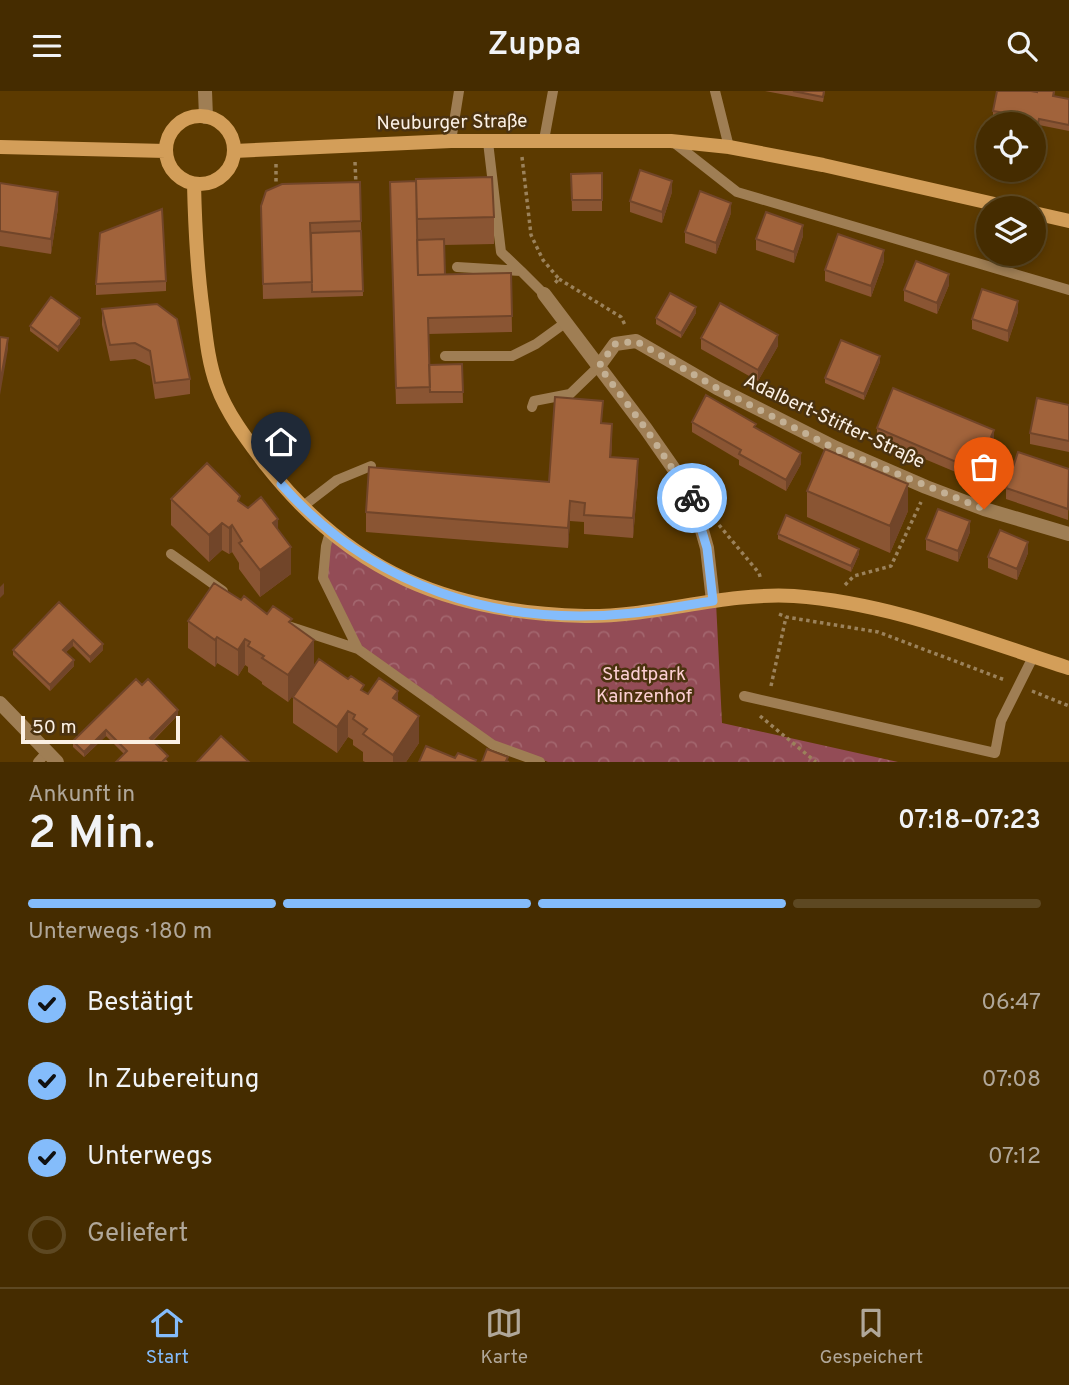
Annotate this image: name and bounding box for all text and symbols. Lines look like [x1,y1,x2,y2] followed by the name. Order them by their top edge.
[488,26,581,66] text: Zuppa
[28,27,66,65] icon: menu
[1003,27,1041,65] icon: search
[376,110,528,136] street label: Neuburger Straße
[976,112,1046,266] map controls
[976,112,1046,182] button: locate
[976,196,1046,266] button: layers
[739,369,929,475] street label: Adalbert-Stifter-Straße
[251,412,311,484] pin
[262,423,300,461] icon: home
[954,437,1014,509] pin
[965,448,1003,486] icon: bag
[657,463,727,533] courier
[673,479,711,517] icon: bike
[596,663,693,709] park label: Stadtpark Kainzenhof
[21,713,180,745] scale bar
[32,716,77,740] text: 50 m
[28,781,135,810] text: Ankunft in
[898,805,1041,838] text: 07:18–07:23
[28,806,155,865] text: 2 Min.
[28,918,212,947] text: Unterwegs · 180 m
[28,985,66,1023] icon: check
[87,987,194,1020] text: Bestätigt
[981,989,1041,1018] text: 06:47
[28,1062,66,1100] icon: check
[87,1064,259,1097] text: In Zubereitung
[982,1066,1041,1095] text: 07:08
[28,1139,66,1177] icon: check
[87,1141,213,1174] text: Unterwegs
[988,1143,1041,1172] text: 07:12
[87,1218,188,1251] text: Geliefert
[146,1304,189,1370] tab: Start
[481,1304,528,1370] tab: Karte
[819,1304,923,1370] tab: Gespeichert

